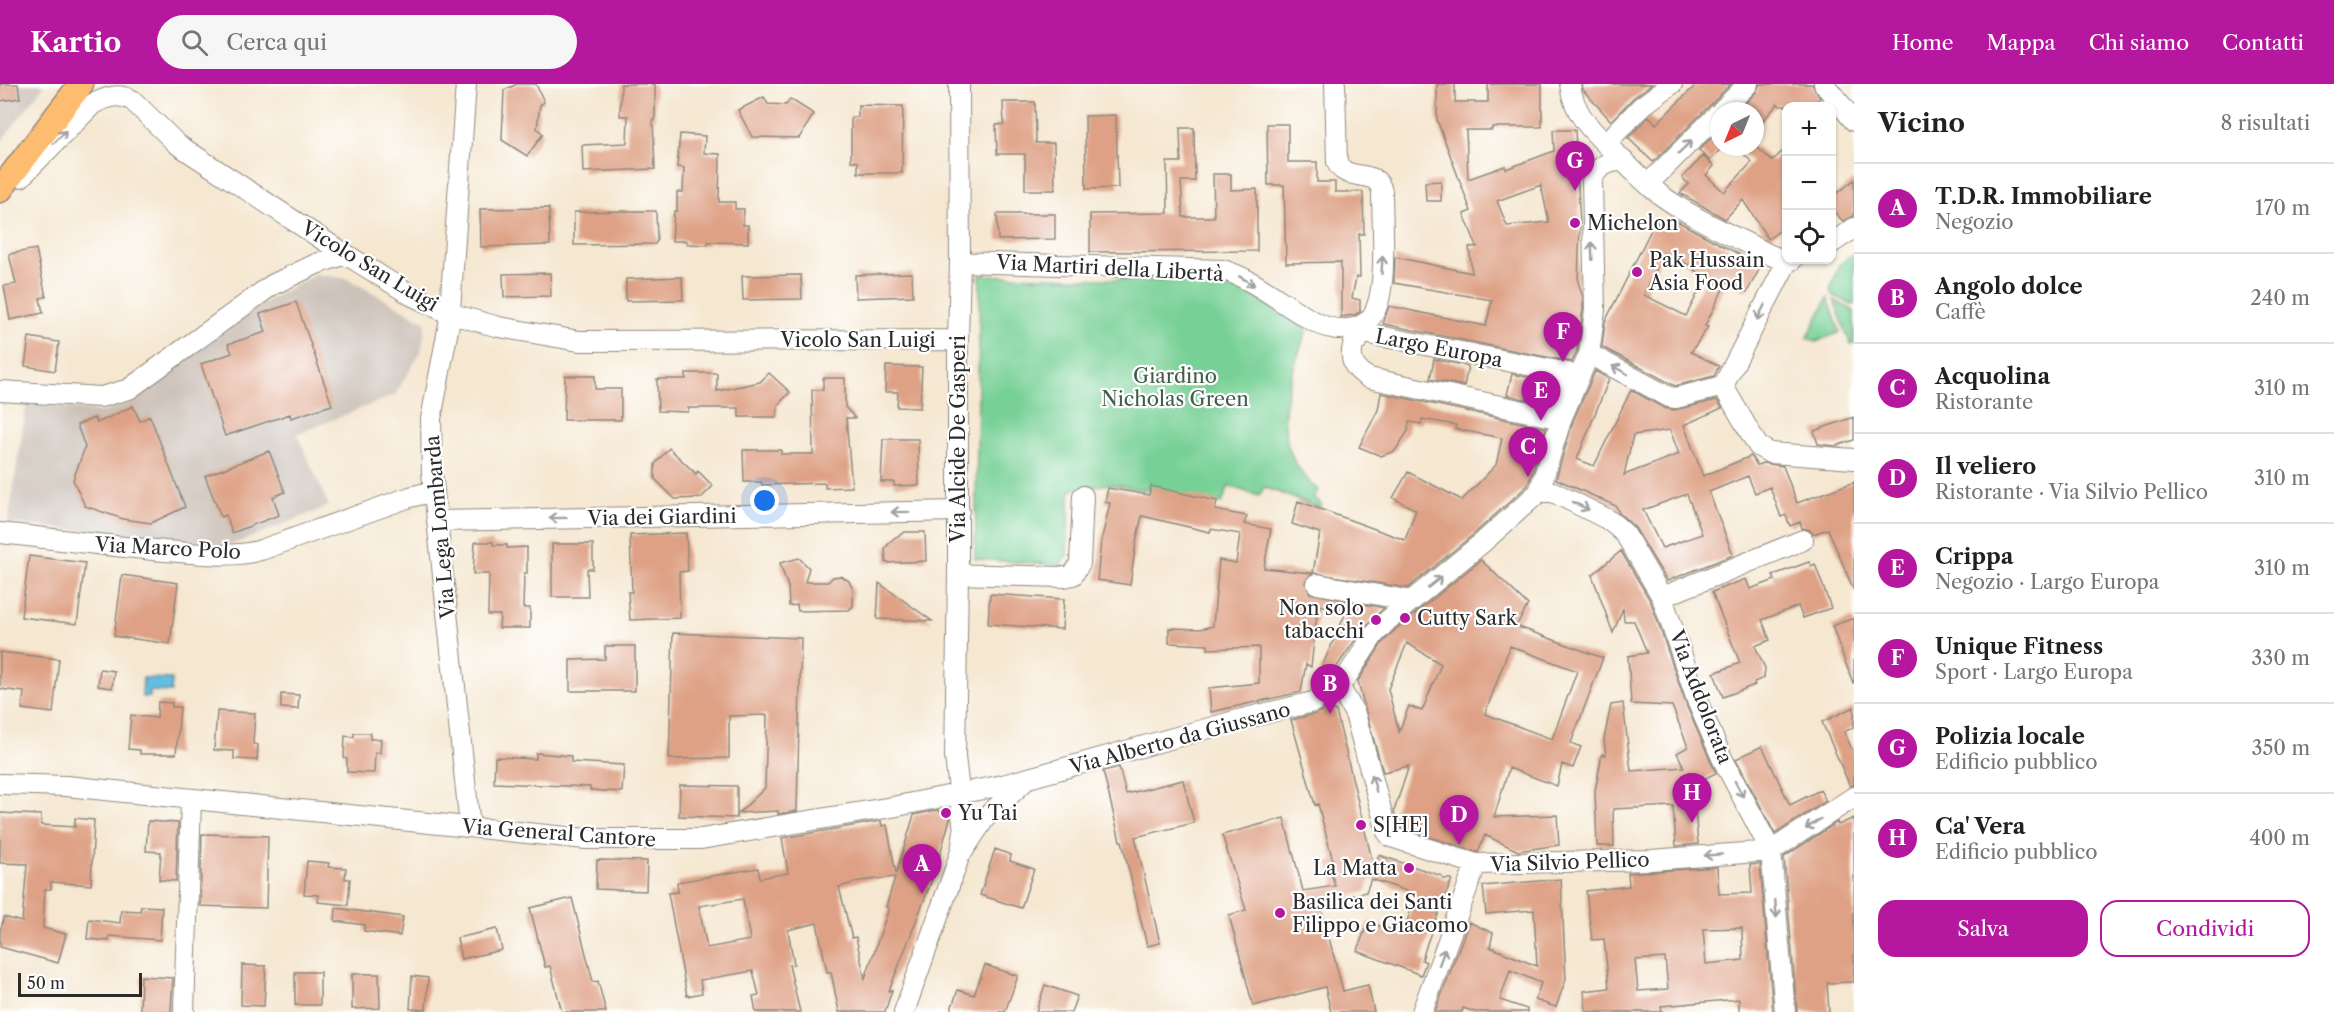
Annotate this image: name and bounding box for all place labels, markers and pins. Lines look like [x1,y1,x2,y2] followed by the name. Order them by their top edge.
[1556,141,1594,191] pin: G
[1587,211,1679,235] place label: Michelon
[1568,216,1582,230] marker: Michelon
[1648,248,1765,295] place label: Pak Hussain Asia Food
[1630,265,1644,279] marker: Pak Hussain Asia Food
[1544,312,1582,362] pin: F
[1522,372,1560,421] pin: E
[1508,428,1547,477] pin: C
[1279,596,1364,643] place label: Non solo tabacchi
[1417,606,1519,630] place label: Cutty Sark
[1398,611,1412,625] marker: Cutty Sark
[1369,613,1383,627] marker: Non solo tabacchi
[1310,664,1350,714] pin: B
[1672,774,1712,823] pin: H
[1440,796,1478,845] pin: D
[957,801,1017,825] place label: Yu Tai
[939,806,953,820] marker: Yu Tai
[1373,813,1429,837] place label: S[HE]
[1354,818,1368,832] marker: S[HE]
[902,844,942,894] pin: A
[1313,856,1397,880] place label: La Matta
[1402,861,1416,875] marker: La Matta
[1292,890,1468,937] place label: Basilica dei Santi Filippo e Giacomo
[1273,906,1287,920] marker: Basilica dei Santi Filippo e Giacomo

